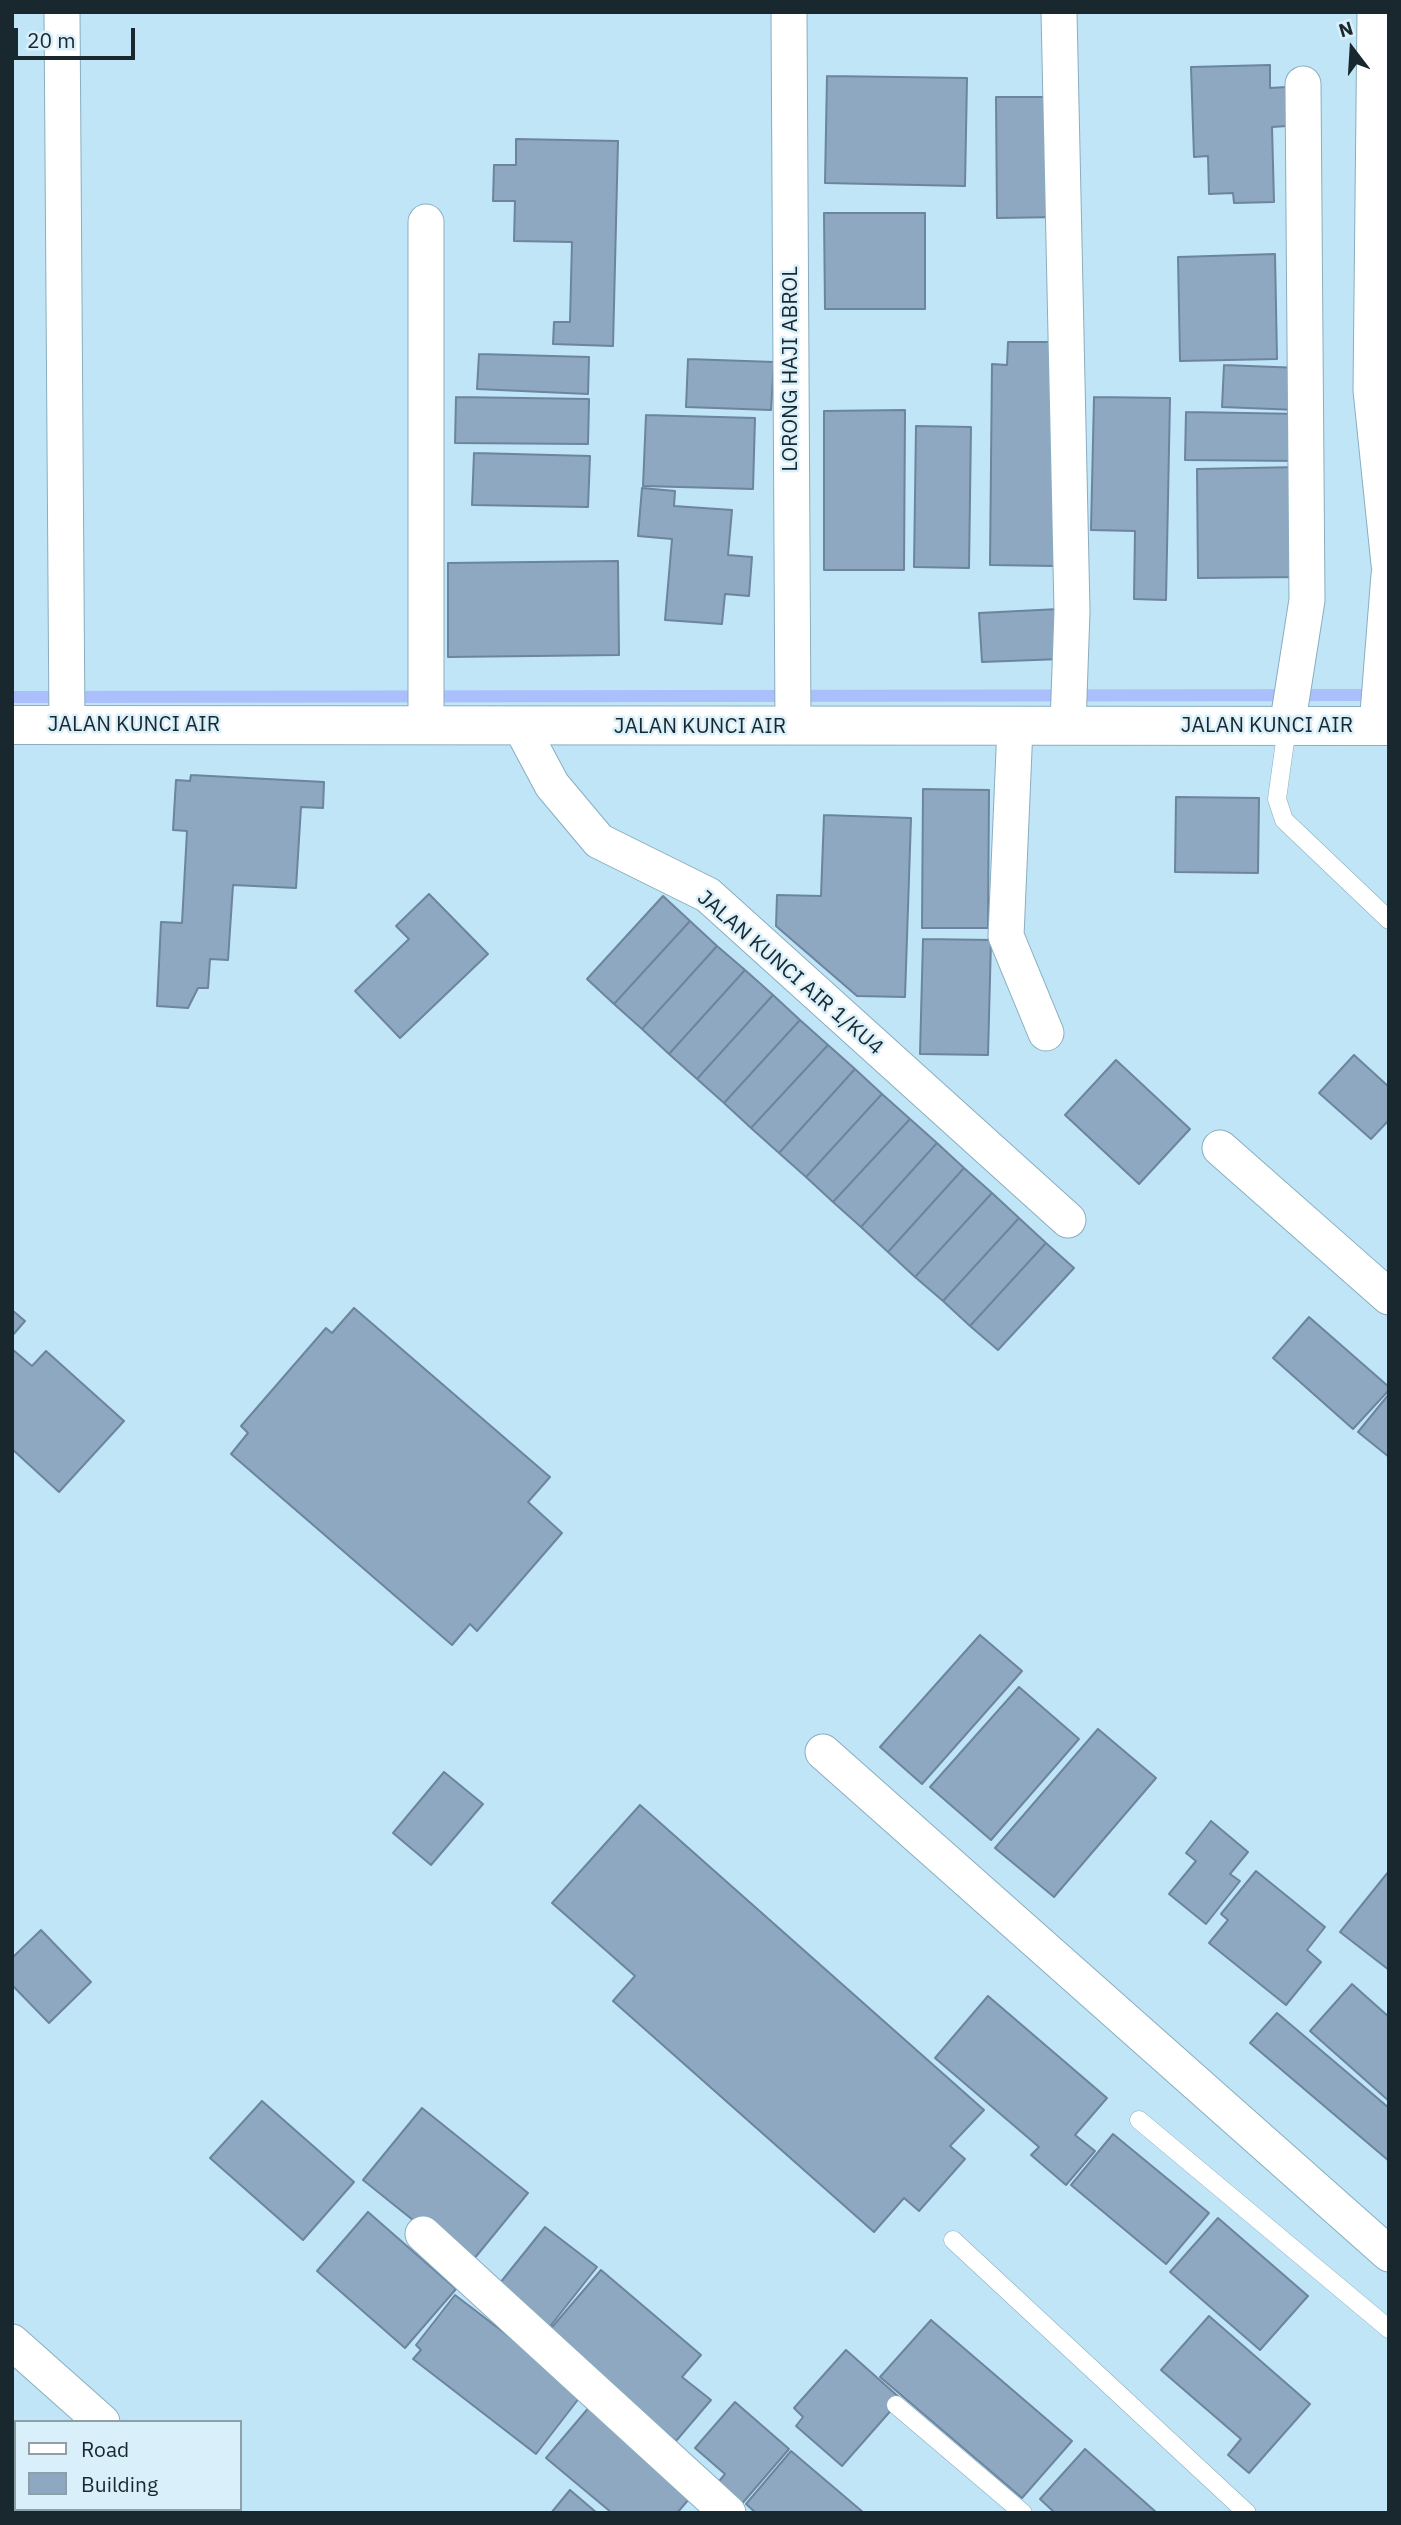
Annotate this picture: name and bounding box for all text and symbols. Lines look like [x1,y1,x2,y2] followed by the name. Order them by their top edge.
[18,14,138,58] scale bar
[1317,14,1387,84] north arrow
[1336,15,1356,42] text: N
[27,26,76,54] text: 20 m
[778,266,804,472] street label: LORONG HAJI ABROL
[48,712,220,738] street label: JALAN KUNCI AIR
[1181,713,1353,739] street label: JALAN KUNCI AIR
[614,714,786,740] street label: JALAN KUNCI AIR
[692,885,888,1061] street label: JALAN KUNCI AIR 1/KU4
[14,2420,242,2511] legend
[81,2435,129,2463] text: Road
[81,2470,158,2498] text: Building

